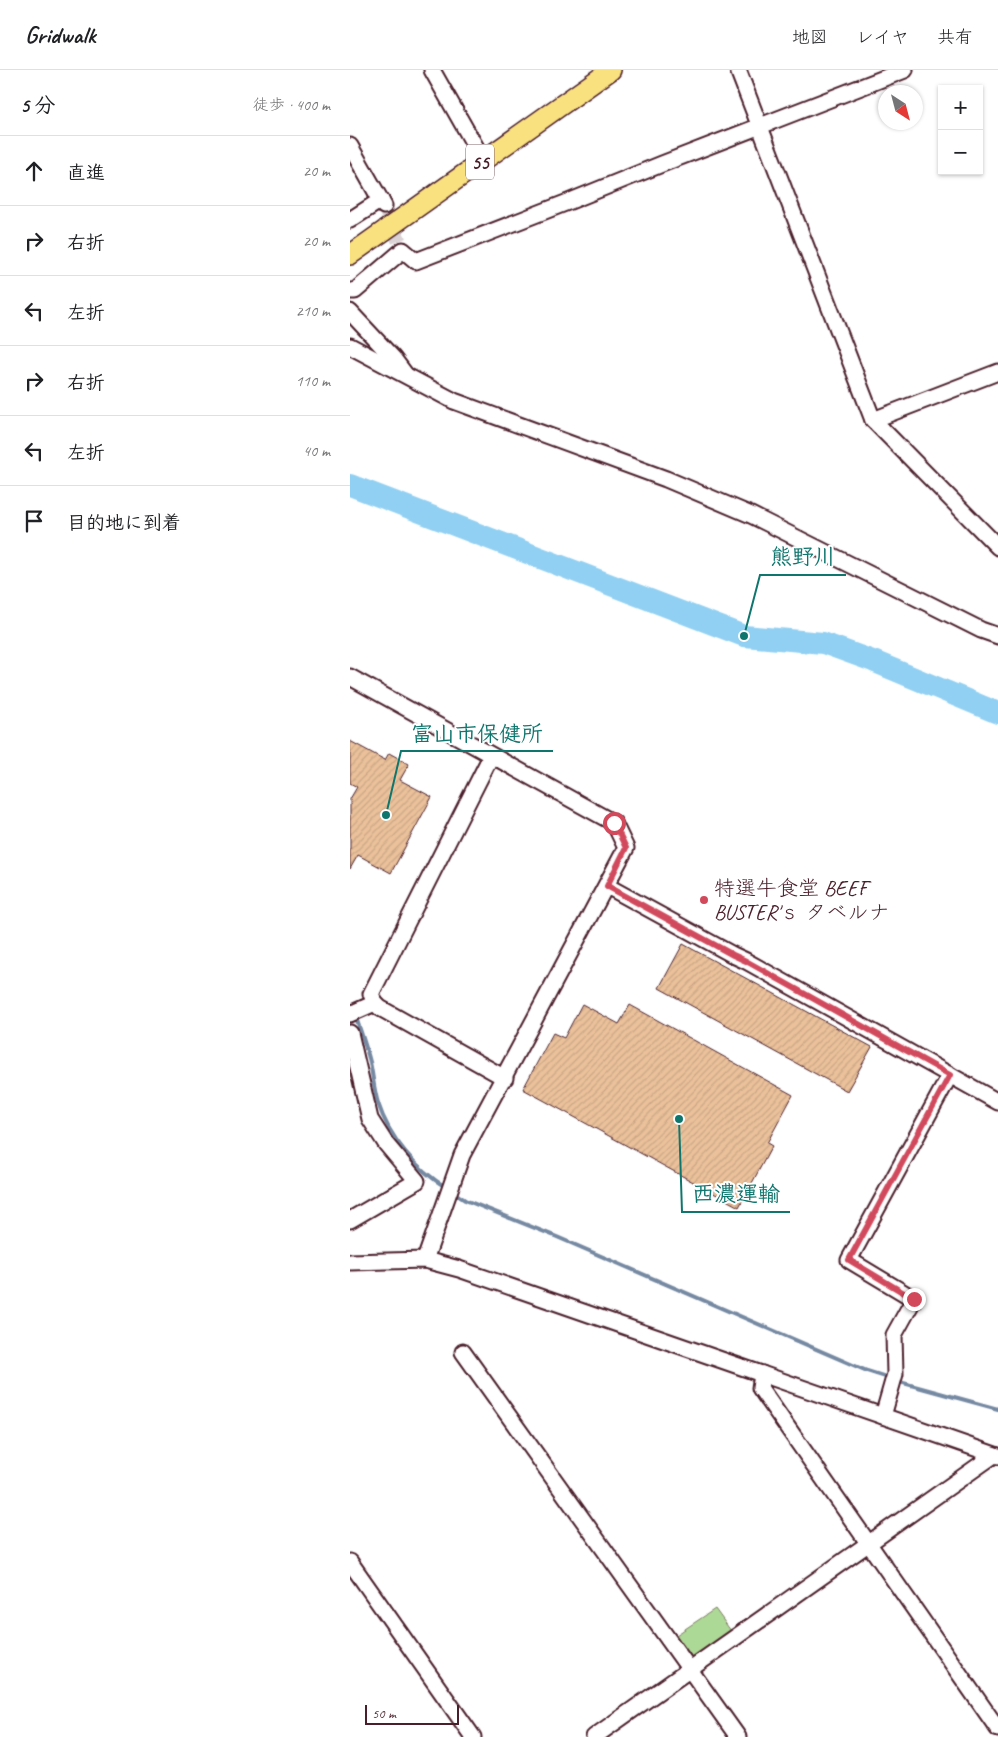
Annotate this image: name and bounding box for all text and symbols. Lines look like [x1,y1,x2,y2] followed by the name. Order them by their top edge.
[25,20,95,50] text: Gridwalk
[792,26,828,48] text: 地図
[856,26,909,48] text: レイヤ
[937,26,973,48] text: 共有
[878,85,923,130] north arrow
[938,85,983,175] map controls
[938,85,983,130] button: +
[20,92,55,118] text: 5 分
[253,95,330,115] text: 徒歩 · 400 m
[938,130,983,175] button: −
[466,144,494,180] road number: 55
[20,157,48,185] icon: ahead
[67,161,105,185] text: 直進
[303,161,330,181] text: 20 m
[20,227,48,255] icon: right
[67,231,105,255] text: 右折
[303,231,330,251] text: 20 m
[20,297,48,325] icon: left
[67,301,105,325] text: 左折
[296,301,330,321] text: 210 m
[20,367,48,395] icon: right
[67,371,105,395] text: 右折
[296,371,330,391] text: 110 m
[20,437,48,465] icon: left
[67,441,105,465] text: 左折
[303,441,330,461] text: 40 m
[20,507,48,535] icon: arrive
[67,511,181,535] text: 目的地に到着
[760,538,846,575] callout: 熊野川
[770,543,836,571] text: 熊野川
[401,714,553,751] callout: 富山市保健所
[411,720,543,748] text: 富山市保健所
[603,812,626,835] route start
[714,875,889,925] place label: 特選牛食堂 BEEF BUSTER'ｓ タベルナ
[698,894,710,906] marker: 特選牛食堂 BEEF BUSTER'ｓ タベルナ
[682,1175,790,1212] callout: 西濃運輸
[692,1180,780,1208] text: 西濃運輸
[903,1288,926,1311] route end
[365,1702,459,1725] scale bar
[372,1705,396,1722] text: 50 m

